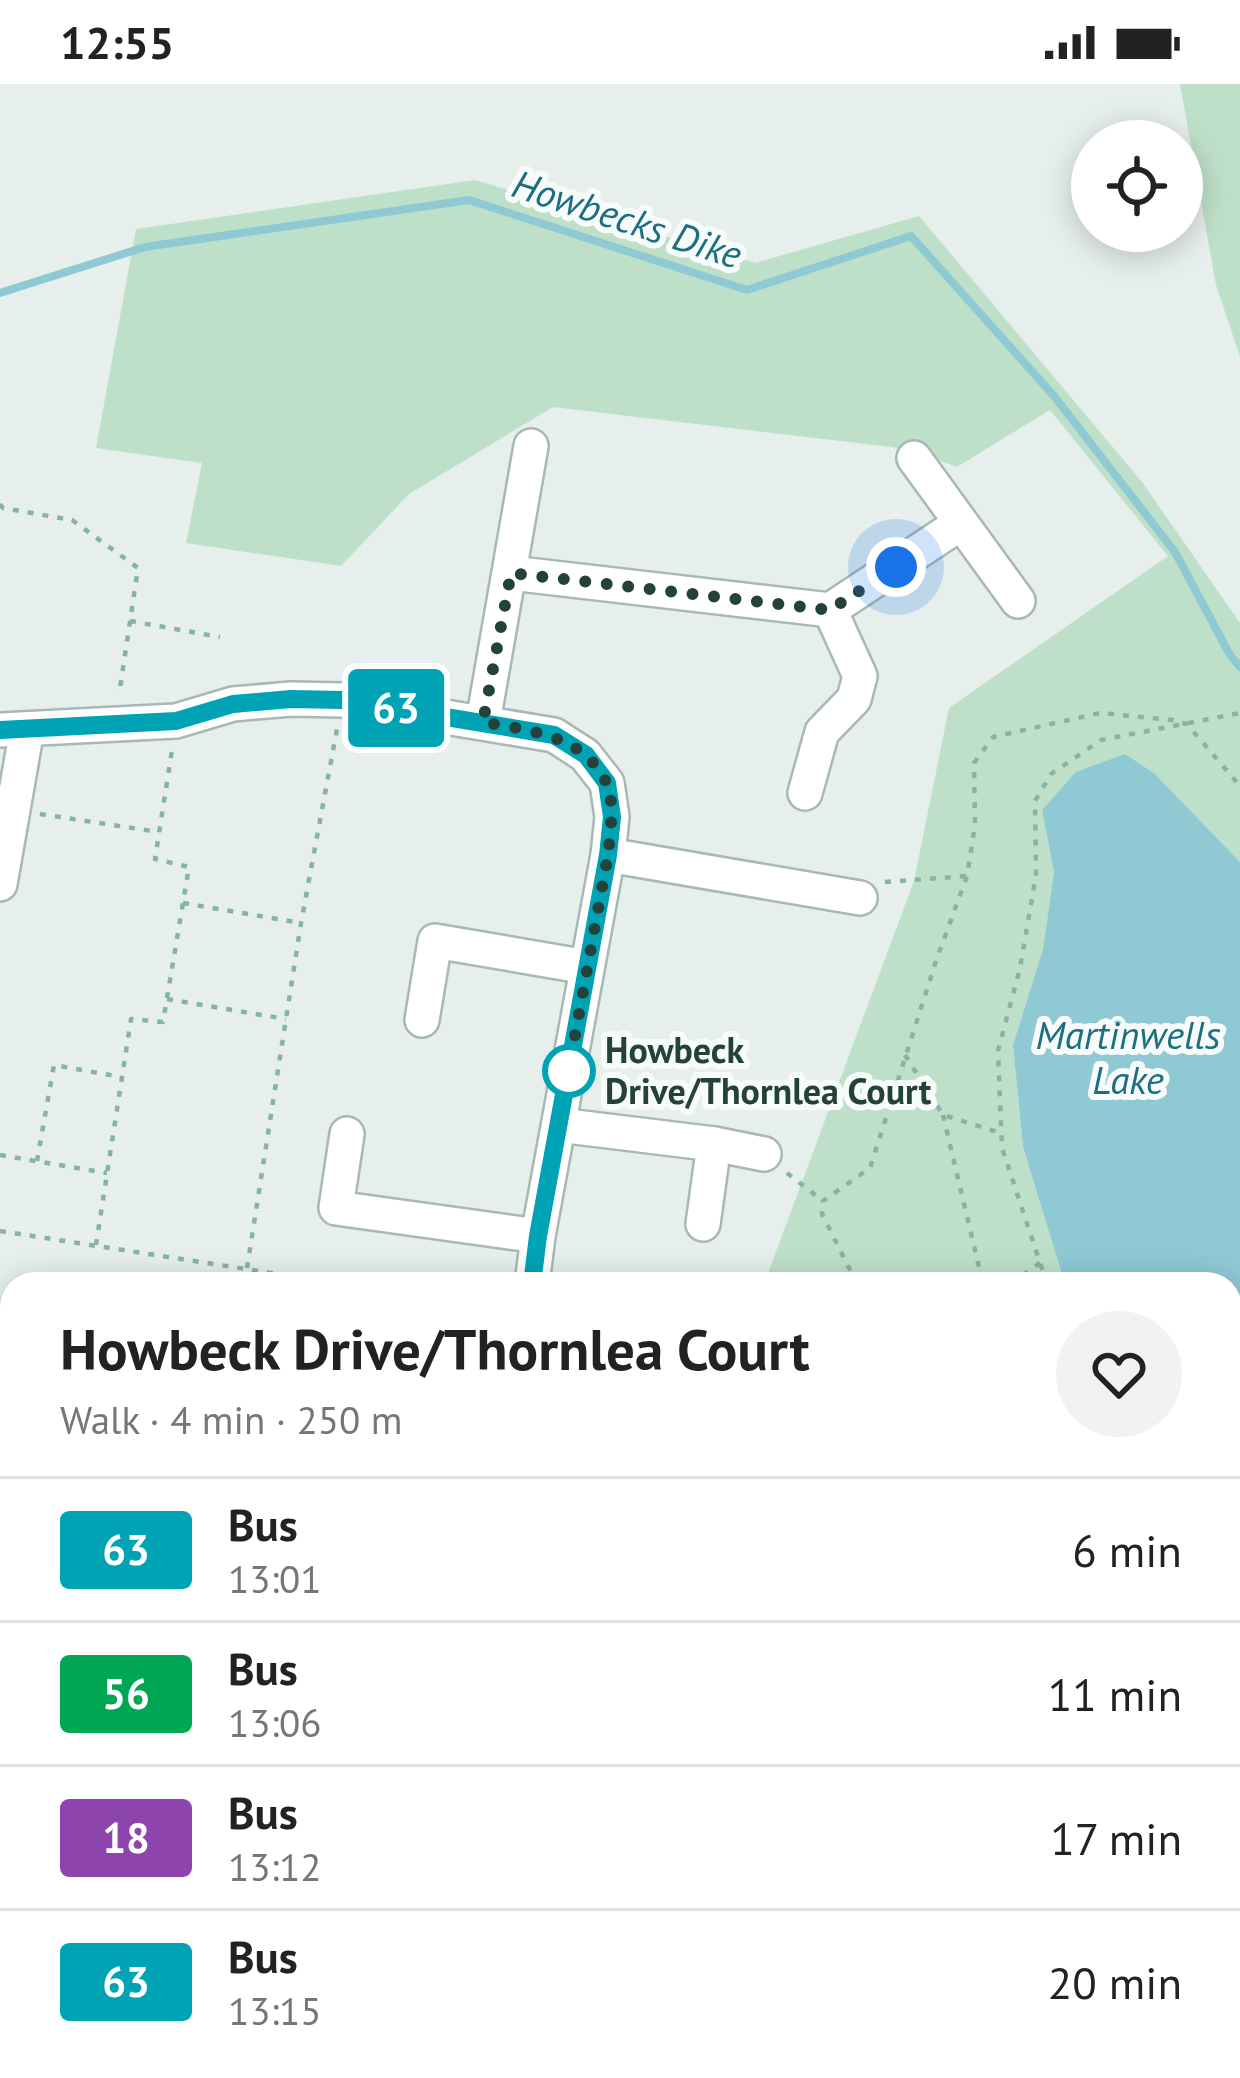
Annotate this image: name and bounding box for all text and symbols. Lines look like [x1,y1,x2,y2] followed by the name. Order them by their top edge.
[60,13,174,71] text: 12:55
[1071,120,1203,252] map controls
[1071,120,1203,252] button: locate
[506,158,748,280] water label: Howbecks Dike
[866,537,926,597] your location
[342,669,450,747] line badge: 63
[372,680,420,735] text: 63
[1035,1009,1221,1105] water label: Martinwells Lake
[605,1026,932,1114] place label: Howbeck Drive/Thornlea Court
[544,1046,594,1096] marker: Howbeck Drive/Thornlea Court
[1056,1311,1182,1437] button: heart
[60,1312,810,1386] text: Howbeck Drive/Thornlea Court
[60,1394,402,1445] text: Walk · 4 min · 250 m
[228,1495,298,1553] text: Bus
[1072,1521,1182,1579] text: 6 min
[102,1522,150,1577] text: 63
[228,1553,322,1604] text: 13:01
[228,1639,298,1697] text: Bus
[1048,1665,1182,1723] text: 11 min
[102,1666,150,1721] text: 56
[228,1697,322,1748] text: 13:06
[228,1783,298,1841] text: Bus
[1050,1809,1182,1867] text: 17 min
[102,1810,150,1865] text: 18
[228,1841,322,1892] text: 13:12
[228,1927,298,1985] text: Bus
[1048,1953,1182,2011] text: 20 min
[102,1954,150,2009] text: 63
[228,1985,322,2036] text: 13:15

